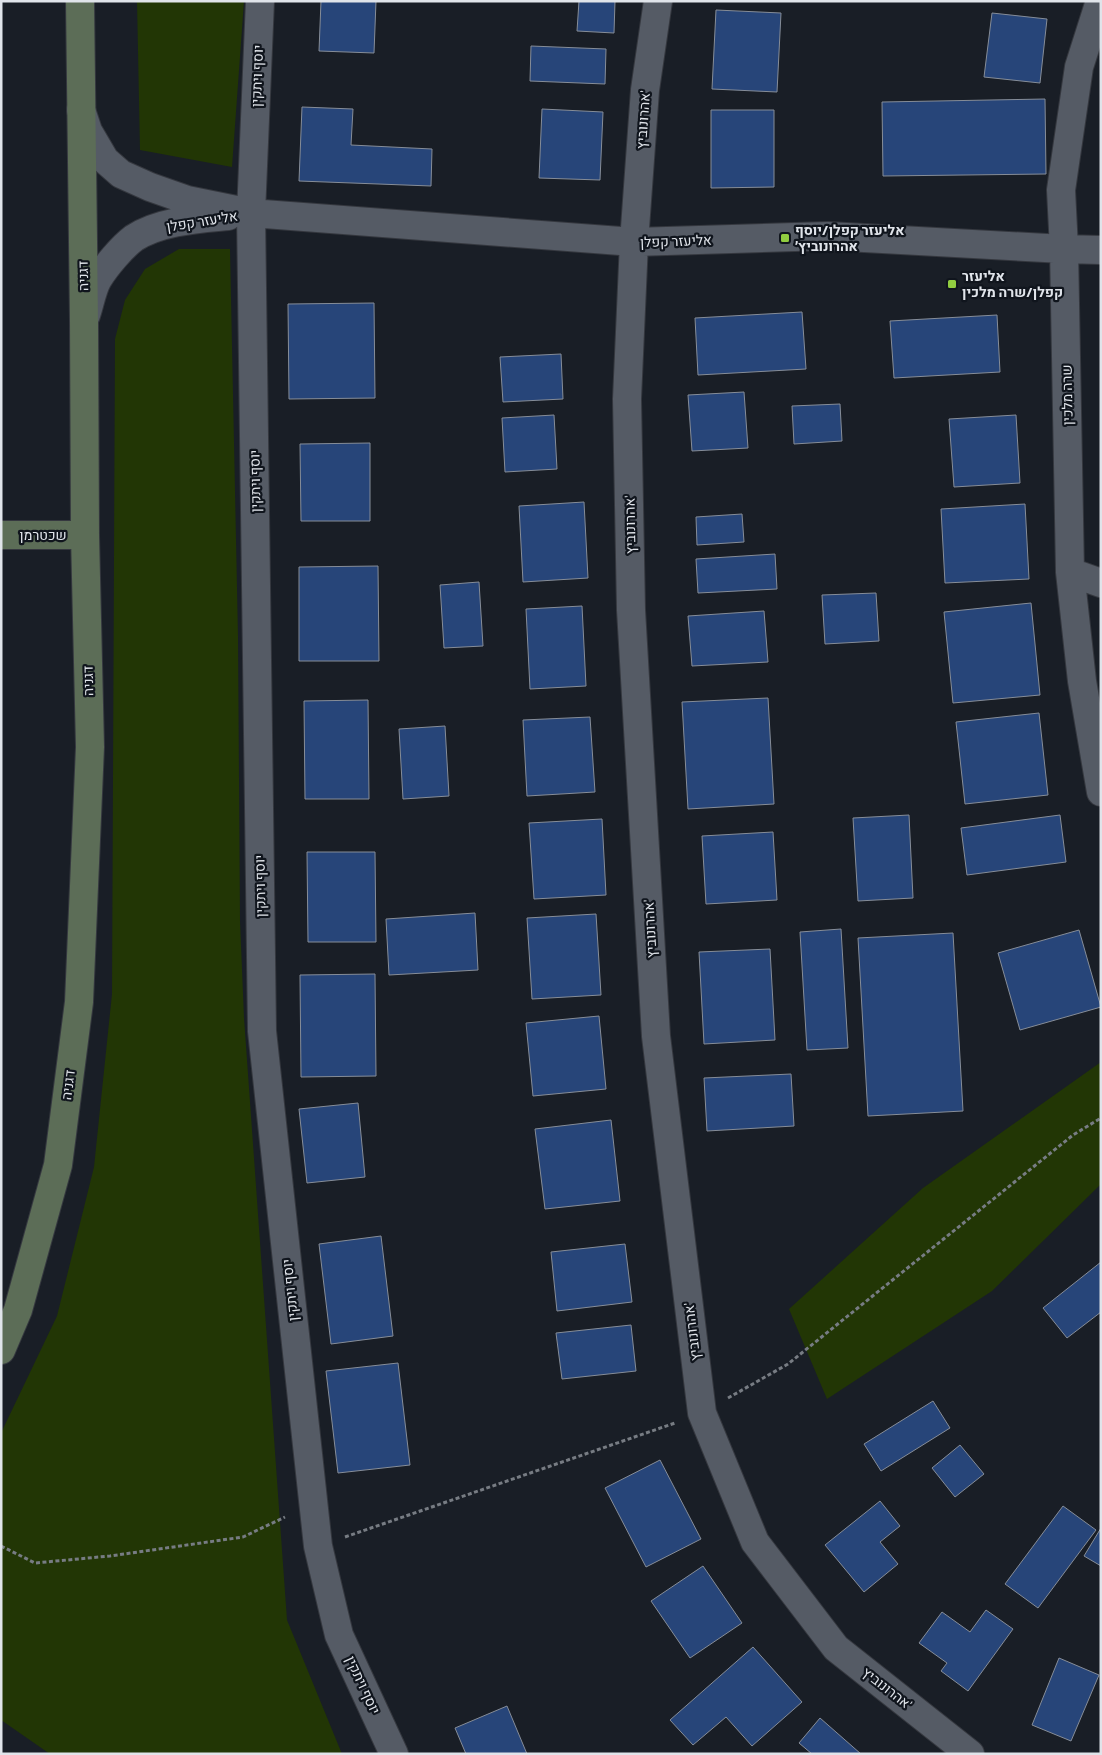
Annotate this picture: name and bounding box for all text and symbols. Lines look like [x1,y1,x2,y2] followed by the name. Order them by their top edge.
[247,44,266,107] street label: יוסף ויתקין
[632,90,653,150] street label: אהרונוביץ'
[165,206,239,235] street label: אליעזר קפלן
[795,221,905,254] place label: אליעזר קפלן/יוסף אהרונוביץ׳
[640,231,712,250] street label: אליעזר קפלן
[779,232,791,244] marker: אליעזר קפלן/יוסף אהרונוביץ׳
[74,261,91,291] street label: דגניה
[962,267,1063,300] place label: אליעזר קפלן/שרה מלכין
[946,278,958,290] marker: אליעזר קפלן/שרה מלכין
[1057,364,1076,426] street label: שרה מלכין
[245,450,264,512] street label: יוסף ויתקין
[620,496,639,554] street label: אהרונוביץ'
[19,526,67,543] street label: שכטרמן
[79,666,96,696] street label: דגניה
[250,855,269,917] street label: יוסף ויתקין
[639,899,660,959] street label: אהרונוביץ'
[57,1069,78,1101] street label: דגניה
[278,1258,301,1322] street label: יוסף ויתקין
[679,1302,703,1362] street label: אהרונוביץ'
[343,1653,384,1717] street label: יוסף ויתקין
[859,1663,916,1712] street label: אהרונוביץ'

